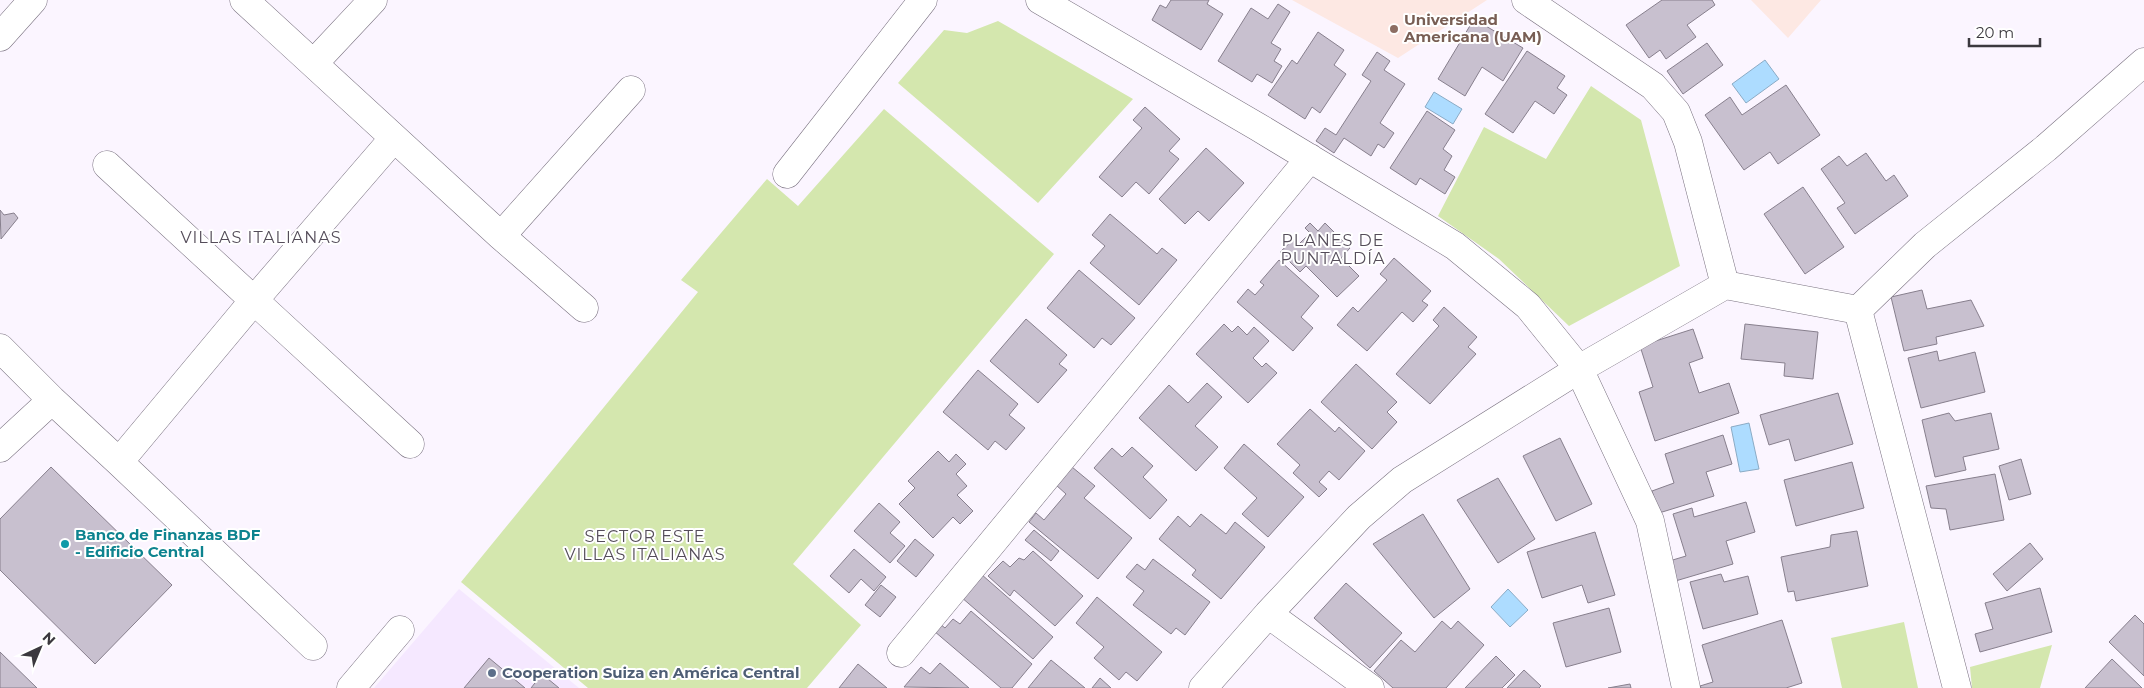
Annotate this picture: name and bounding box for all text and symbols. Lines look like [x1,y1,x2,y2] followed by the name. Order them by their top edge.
[1403,10,1542,46] place label: Universidad Americana (UAM)
[1969,15,2040,47] scale bar
[1388,23,1400,35] marker: Universidad Americana (UAM)
[1976,23,2014,42] text: 20 m
[180,228,342,247] district label: VILLAS ITALIANAS
[1280,231,1386,268] district label: PLANES DE PUNTALDÍA
[75,525,261,561] place label: Banco de Finanzas BDF - Edificio Central
[564,527,726,564] district label: SECTOR ESTE VILLAS ITALIANAS
[59,538,71,550] marker: Banco de Finanzas BDF - Edificio Central
[15,623,65,673] north arrow
[39,628,59,649] text: N
[502,663,799,682] place label: Cooperation Suiza en América Central
[486,667,498,679] marker: Cooperation Suiza en América Central

